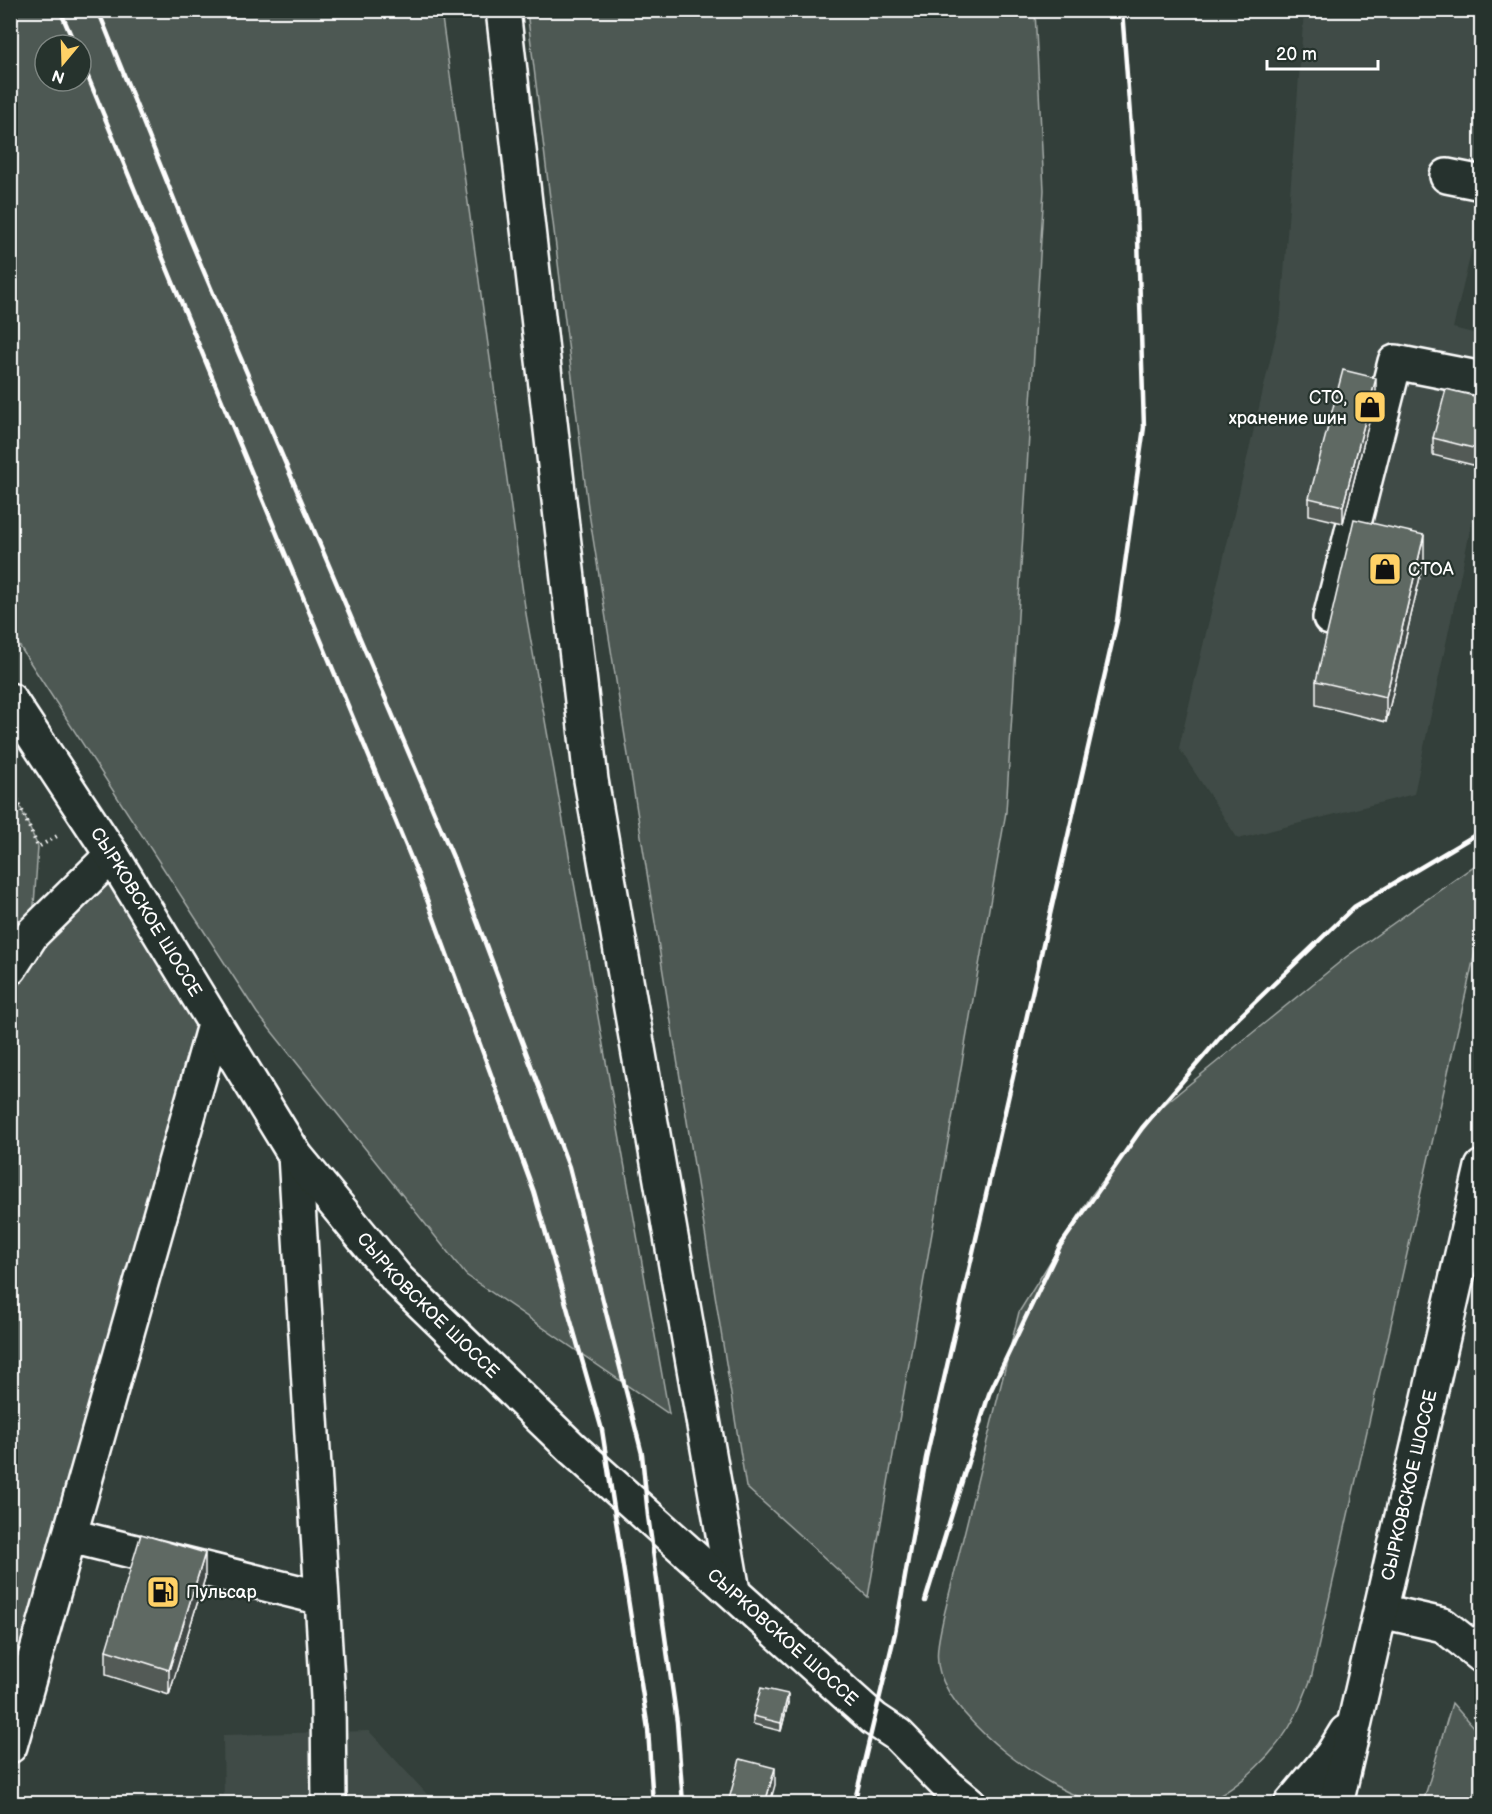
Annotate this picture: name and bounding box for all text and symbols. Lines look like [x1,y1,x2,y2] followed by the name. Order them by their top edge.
[33,33,93,93] north arrow
[1267,33,1378,71] scale bar
[1276,44,1317,65] text: 20 m
[50,65,67,87] text: N
[1229,387,1347,429] place label: СТО, хранение шин
[1352,389,1388,425] shop icon: СТО, хранение шин
[1367,551,1403,587] shop icon: СТОА
[1408,559,1454,580] place label: СТОА
[86,824,206,1001] street label: СЫРКОВСКОЕ ШОССЕ
[352,1229,503,1383] street label: СЫРКОВСКОЕ ШОССЕ
[1378,1388,1442,1583] street label: СЫРКОВСКОЕ ШОССЕ
[703,1565,862,1710] street label: СЫРКОВСКОЕ ШОССЕ
[145,1574,181,1610] fuel station icon: Пульсар
[186,1582,257,1603] place label: Пульсар

